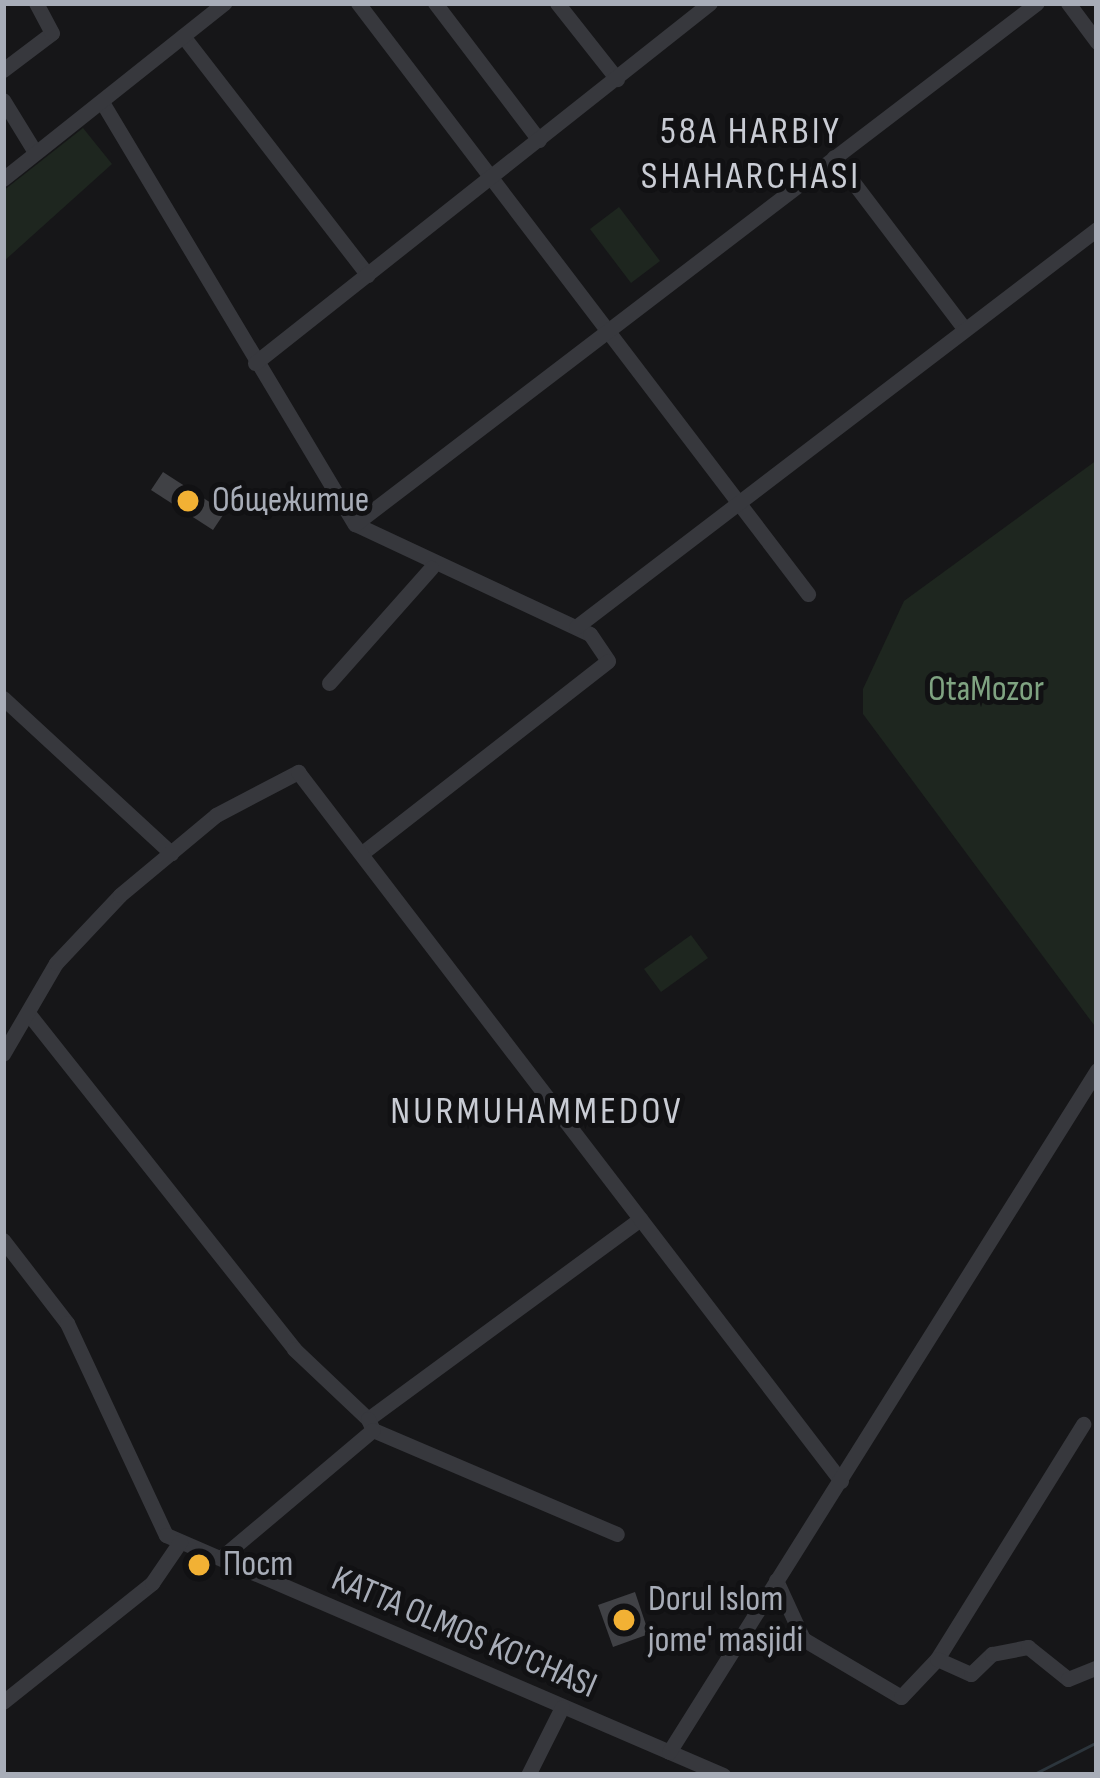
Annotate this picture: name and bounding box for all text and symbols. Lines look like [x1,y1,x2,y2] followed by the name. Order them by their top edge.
[641,110,861,201] district label: 58A HARBIY SHAHARCHASI
[212,479,369,523] place label: Общежитие
[175,488,201,514] marker: Общежитие
[928,668,1044,712] park label: OtaMozor
[390,1089,684,1135] district label: NURMUHAMMEDOV
[223,1543,293,1587] place label: Пост
[186,1552,212,1578] marker: Пост
[325,1558,603,1708] street label: KATTA OLMOS KO'CHASI
[648,1577,803,1662] place label: Dorul Islom jome' masjidi
[611,1607,637,1633] marker: Dorul Islom jome' masjidi

